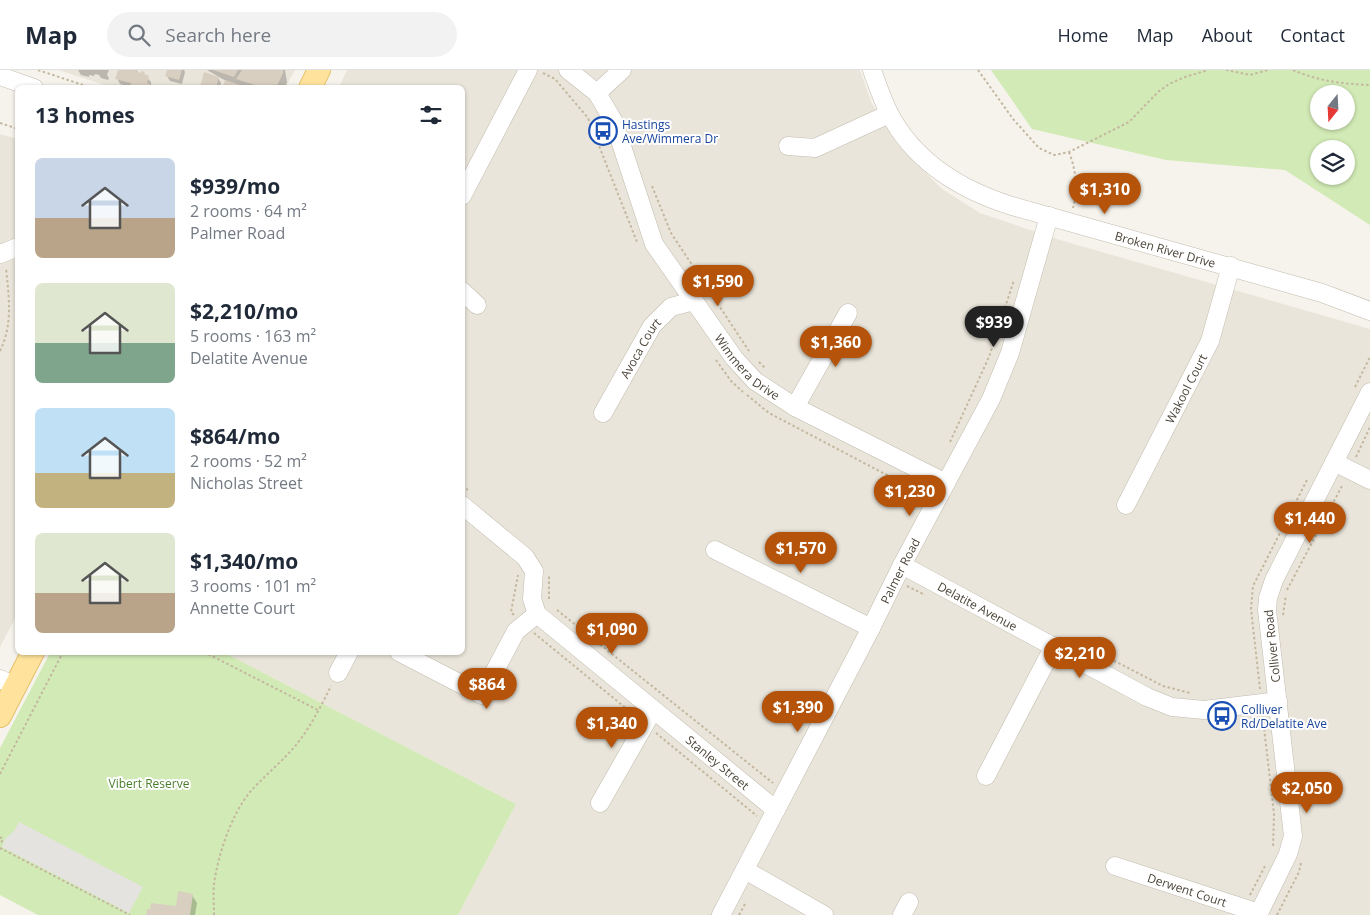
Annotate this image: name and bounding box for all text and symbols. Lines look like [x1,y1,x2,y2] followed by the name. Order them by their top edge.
[107,12,457,57] search box
[25,18,77,51] text: Map
[125,21,153,49] icon: search
[165,22,271,48] text: Search here
[1058,23,1108,47] text: Home
[1136,23,1174,47] text: Map
[1202,23,1252,47] text: About
[1280,23,1345,47] text: Contact
[1310,85,1355,130] north arrow
[1310,85,1355,185] map controls
[35,101,135,129] text: 13 homes
[417,101,445,129] icon: filters
[588,116,618,146] bus stop icon: Hastings Ave/Wimmera Dr
[622,116,718,147] place label: Hastings Ave/Wimmera Dr
[1310,140,1355,185] button: layers
[190,172,280,200] text: $939/mo
[1064,172,1146,215] pin: $1,310
[75,178,135,238] icon: home
[1080,178,1130,200] text: $1,310
[190,200,307,222] text: 2 rooms · 64 m²
[190,222,285,244] text: Palmer Road
[1113,227,1218,271] street label: Broken River Drive
[677,264,759,307] pin: $1,590
[693,270,743,292] text: $1,590
[190,297,298,325] text: $2,210/mo
[75,303,135,363] icon: home
[964,306,1024,348] pin: $939
[976,311,1012,333] text: $939
[616,314,664,381] street label: Avoca Court
[190,325,316,347] text: 5 rooms · 163 m²
[795,326,877,368] pin: $1,360
[711,330,783,404] street label: Wimmera Drive
[811,331,861,353] text: $1,360
[190,347,308,369] text: Delatite Avenue
[1161,351,1211,426] street label: Wakool Court
[190,422,280,450] text: $864/mo
[75,428,135,488] icon: home
[190,450,307,472] text: 2 rooms · 52 m²
[190,472,303,494] text: Nicholas Street
[869,474,951,517] pin: $1,230
[885,480,935,502] text: $1,230
[1269,502,1351,544] pin: $1,440
[1285,507,1335,529] text: $1,440
[760,532,842,574] pin: $1,570
[876,535,924,606] street label: Palmer Road
[776,537,826,559] text: $1,570
[190,547,298,575] text: $1,340/mo
[75,553,135,613] icon: home
[190,575,316,597] text: 3 rooms · 101 m²
[935,577,1021,634] street label: Delatite Avenue
[190,597,295,619] text: Annette Court
[1260,609,1284,683] street label: Colliver Road
[571,612,653,655] pin: $1,090
[587,618,637,640] text: $1,090
[1039,636,1121,679] pin: $2,210
[1055,642,1105,664] text: $2,210
[457,668,517,710] pin: $864
[469,673,505,695] text: $864
[757,690,839,733] pin: $1,390
[773,696,823,718] text: $1,390
[1207,701,1237,731] bus stop icon: Colliver Rd/Delatite Ave
[1241,701,1327,732] place label: Colliver Rd/Delatite Ave
[571,706,653,749] pin: $1,340
[587,712,637,734] text: $1,340
[682,731,753,793] street label: Stanley Street
[1266,772,1348,814] pin: $2,050
[109,775,190,792] park label: Vibert Reserve
[1282,777,1332,799] text: $2,050
[1145,869,1229,910] street label: Derwent Court

